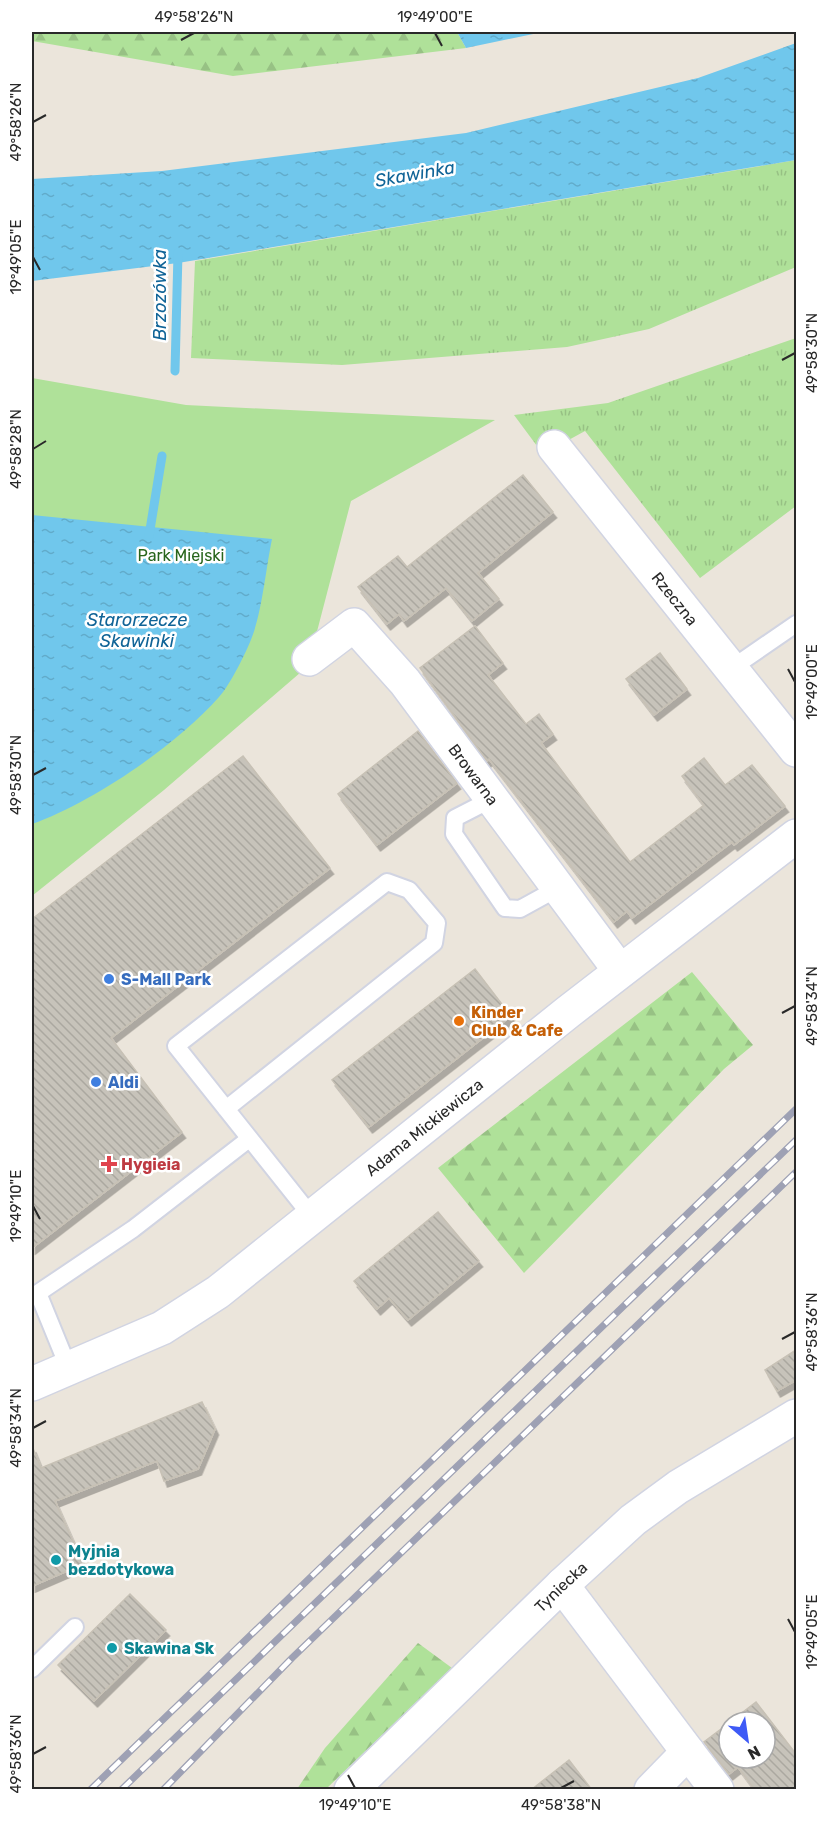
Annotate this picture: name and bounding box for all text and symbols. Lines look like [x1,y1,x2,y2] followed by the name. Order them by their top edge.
[155,8,233,26] text: 49°58'26"N
[397,8,473,26] text: 19°49'00"E
[7,83,25,161] text: 49°58'26"N
[373,156,457,192] water label: Skawinka
[7,220,25,295] text: 19°49'05"E
[149,249,171,341] water label: Brzozówka
[803,313,821,393] text: 49°58'30"N
[7,409,25,489] text: 49°58'28"N
[138,546,224,565] park label: Park Miejski
[648,568,702,629] street label: Rzeczna
[87,609,187,652] water label: Starorzecze Skawinki
[803,644,821,720] text: 19°49'00"E
[7,735,25,815] text: 49°58'30"N
[444,740,502,809] street label: Browarna
[803,966,821,1046] text: 49°58'34"N
[121,970,212,989] place label: S-Mall Park
[102,972,116,986] marker: S-Mall Park
[471,1003,563,1040] place label: Kinder Club & Cafe
[452,1014,466,1028] marker: Kinder Club & Cafe
[108,1073,139,1092] place label: Aldi
[89,1075,103,1089] marker: Aldi
[362,1075,487,1180] street label: Adama Mickiewicza
[121,1155,180,1174] place label: Hygieia
[102,1157,116,1171] marker: Hygieia
[7,1170,25,1242] text: 19°49'10"E
[803,1292,821,1372] text: 49°58'36"N
[7,1388,25,1468] text: 49°58'34"N
[68,1542,174,1579] place label: Myjnia bezdotykowa
[49,1553,63,1567] marker: Myjnia bezdotykowa
[531,1558,591,1616] street label: Tyniecka
[803,1595,821,1670] text: 19°49'05"E
[124,1639,215,1658] place label: Skawina Sk
[105,1641,119,1655] marker: Skawina Sk
[717,1710,777,1770] north arrow
[7,1714,25,1794] text: 49°58'36"N
[744,1742,764,1764] text: N
[319,1796,391,1814] text: 19°49'10"E
[521,1796,601,1814] text: 49°58'38"N

